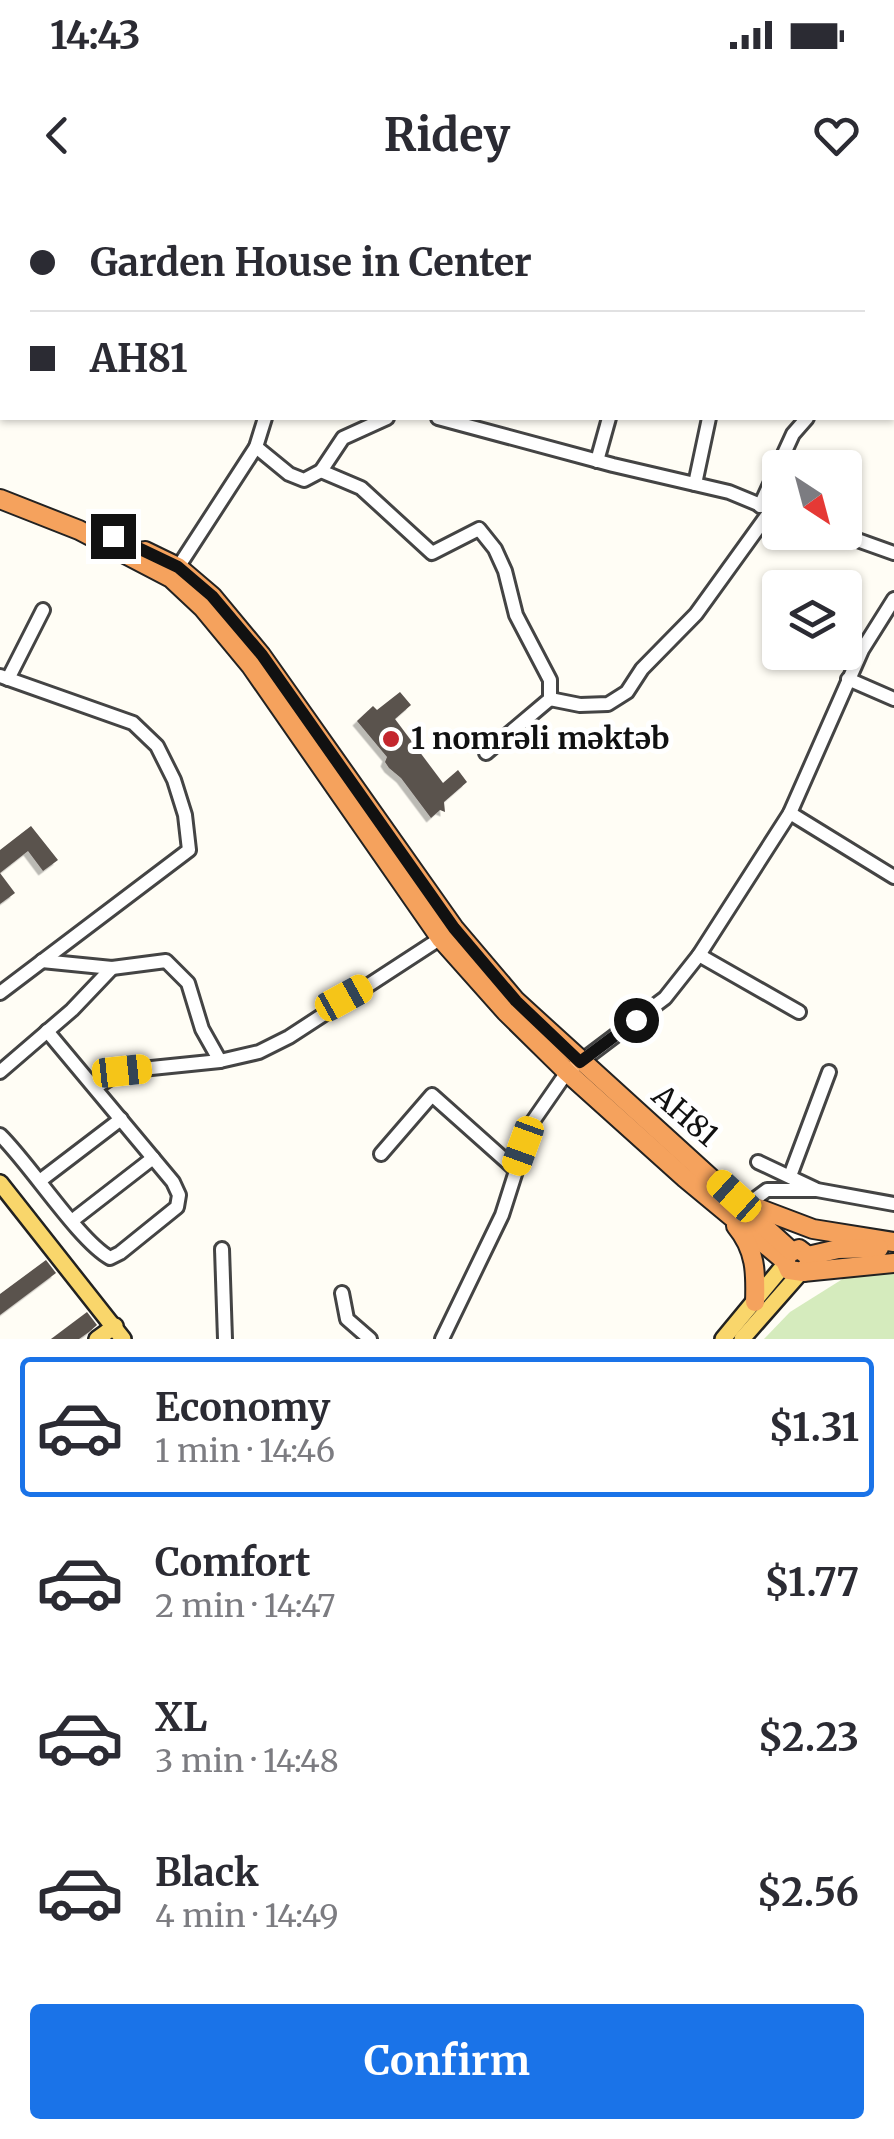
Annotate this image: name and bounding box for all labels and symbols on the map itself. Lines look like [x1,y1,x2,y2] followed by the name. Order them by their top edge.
[762,450,862,550] north arrow
[91,514,136,559] route end
[411,719,670,757] place label: 1 nomrəli məktəb
[380,728,402,750] marker: 1 nomrəli məktəb
[310,970,378,1026] car
[614,998,659,1043] route start
[91,1053,153,1089] car
[644,1076,727,1154] street label: AH81
[499,1113,547,1179] car
[702,1165,766,1227] car

